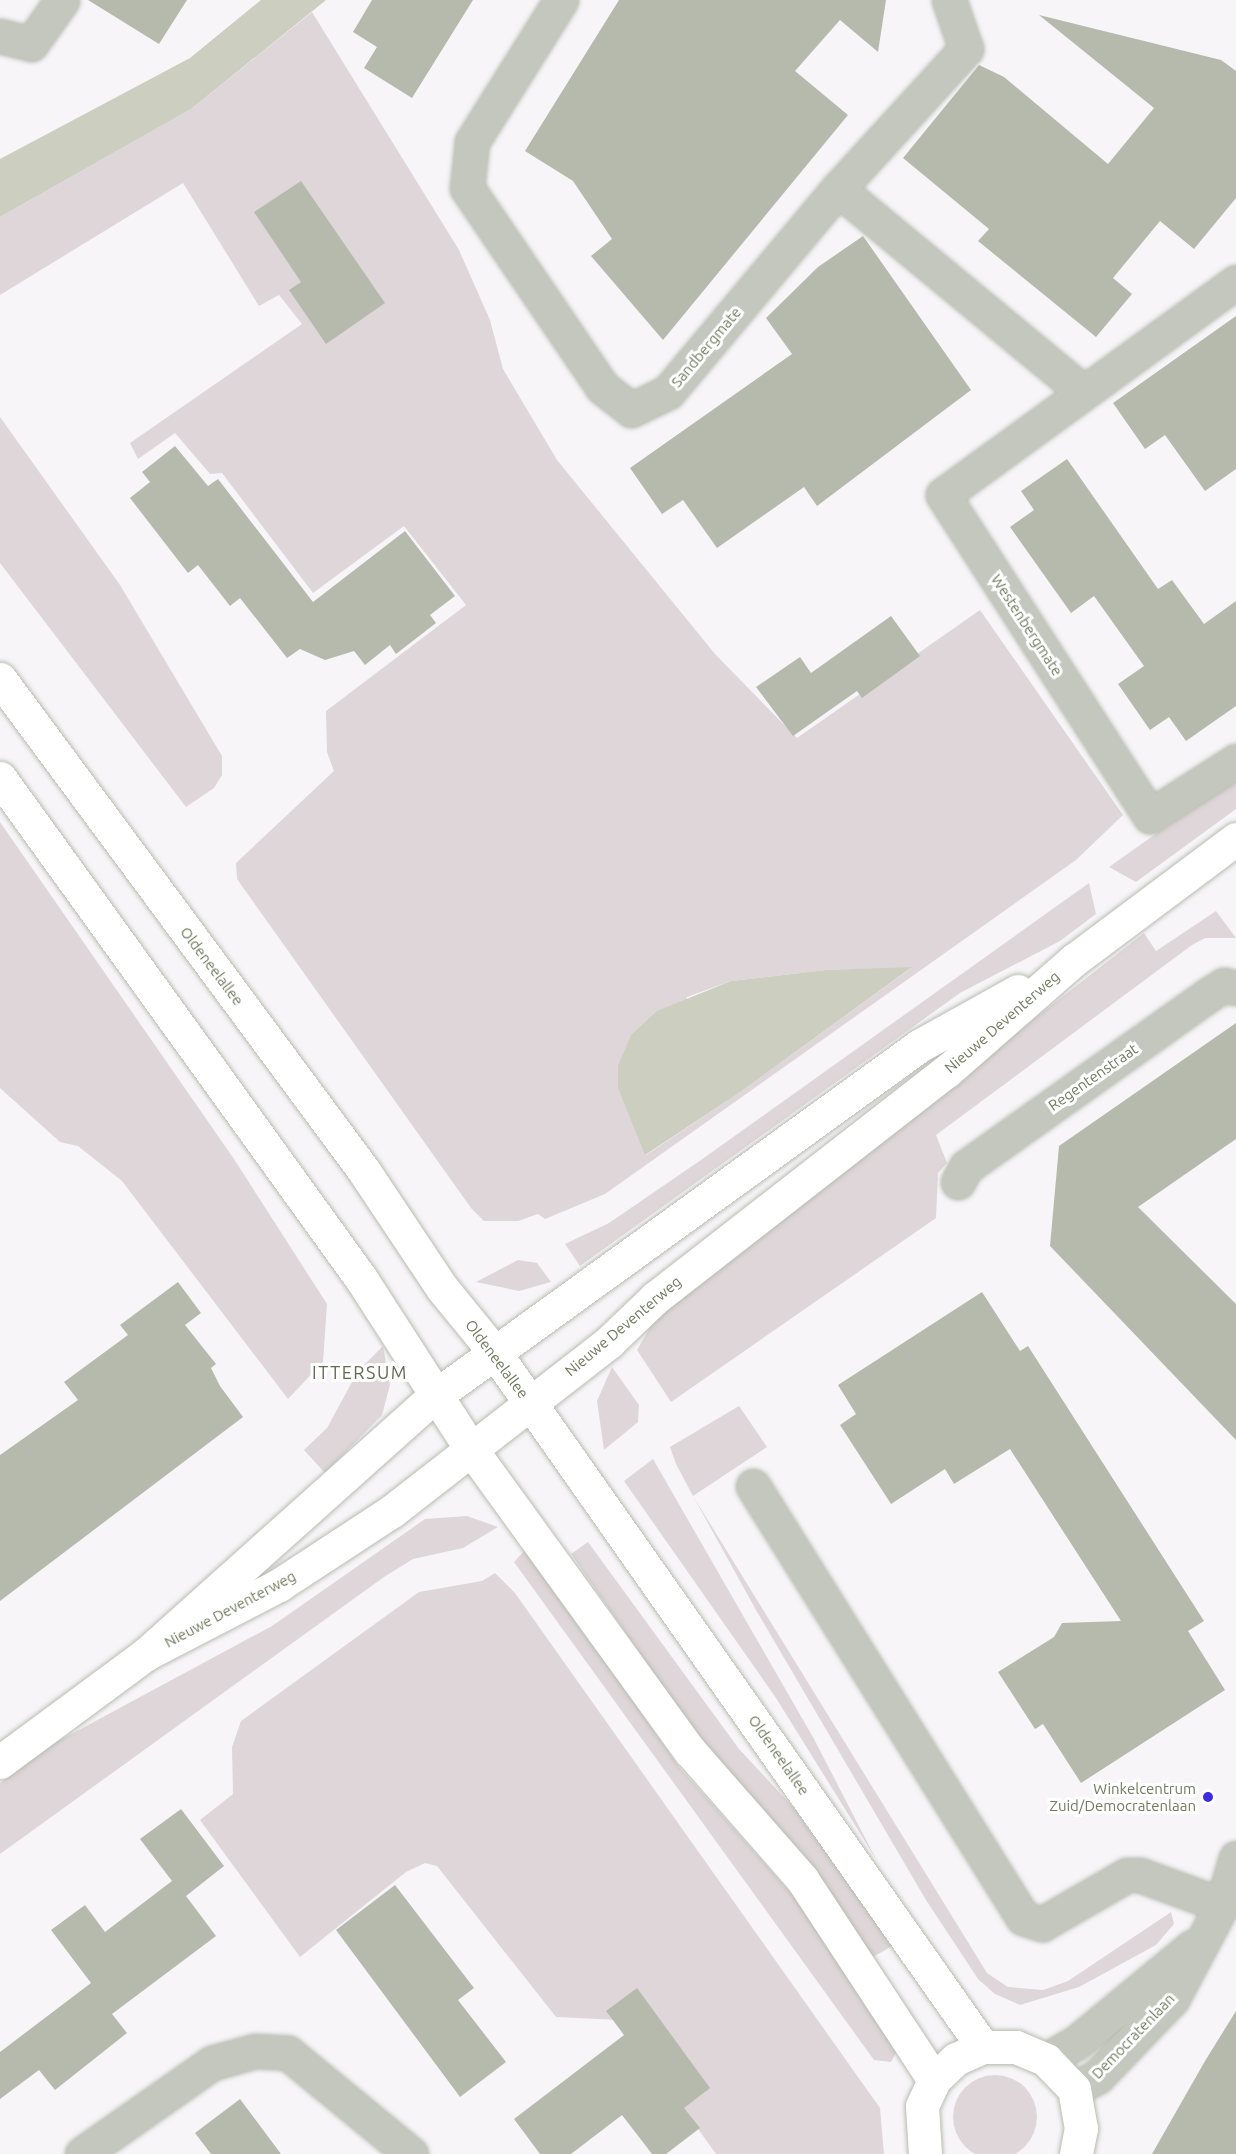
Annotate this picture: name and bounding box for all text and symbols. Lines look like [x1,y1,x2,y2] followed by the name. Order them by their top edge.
[667,303,745,391] street label: Sandbergmate
[988,571,1066,679] street label: Westenbergmate
[177,923,247,1009] street label: Oldeneelallee
[941,967,1063,1077] street label: Nieuwe Deventerweg
[1045,1039,1141,1115] street label: Regentenstraat
[561,1272,685,1380] street label: Nieuwe Deventerweg
[462,1316,532,1402] street label: Oldeneelallee
[312,1361,408,1383] district label: ITTERSUM
[161,1567,299,1651] street label: Nieuwe Deventerweg
[745,1711,813,1799] street label: Oldeneelallee
[1050,1779,1196,1814] place label: Winkelcentrum Zuid/Democratenlaan
[1201,1790,1215,1804] marker: Winkelcentrum Zuid/Democratenlaan
[1088,1990,1178,2082] street label: Democratenlaan

